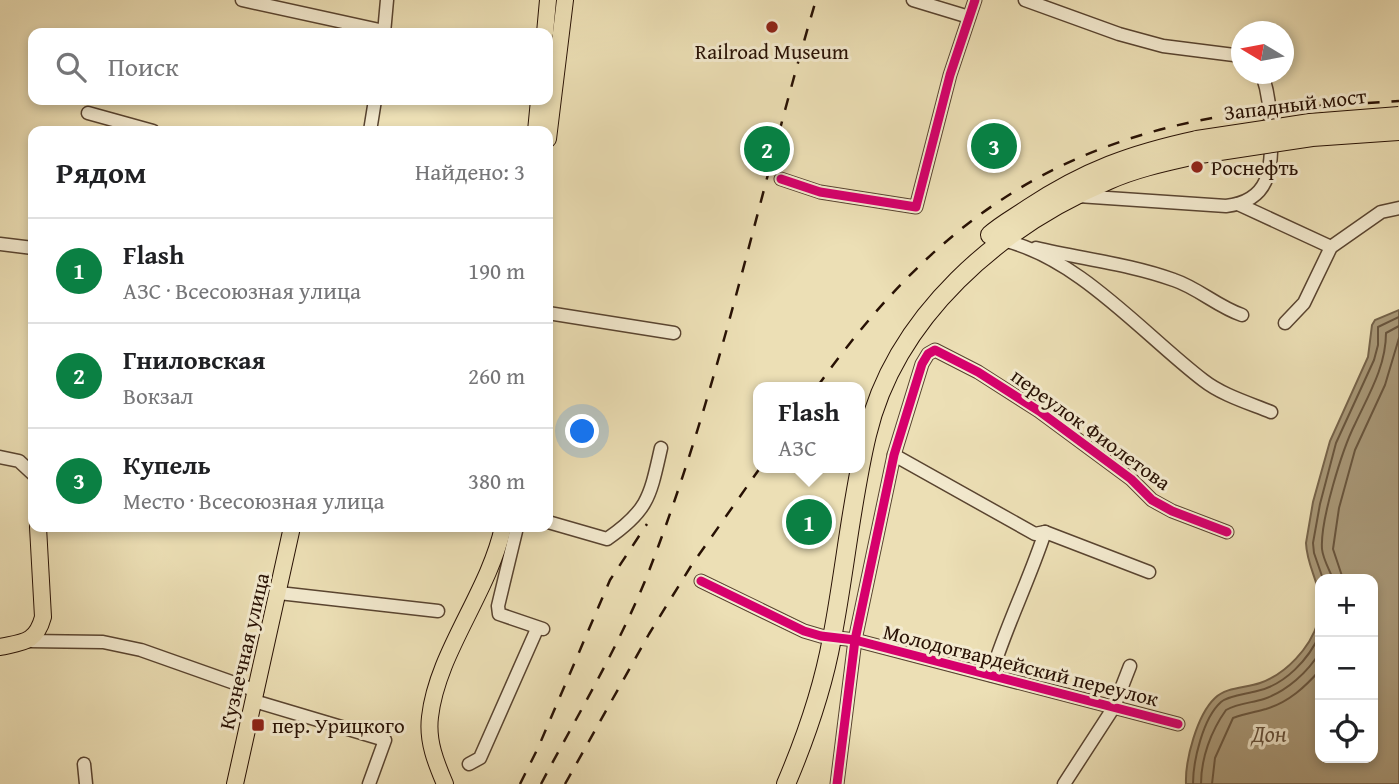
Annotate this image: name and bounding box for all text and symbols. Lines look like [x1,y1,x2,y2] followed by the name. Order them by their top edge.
[764,19,780,35] marker: Railroad Museum
[1231,21,1294,84] north arrow
[28,28,553,105] search box
[695,36,849,67] place label: Railroad Museum
[108,47,179,86] text: Поиск
[52,48,90,86] icon: search
[1222,80,1368,128] street label: Западный мост
[971,120,1017,172] pin: 3
[744,123,790,175] pin: 2
[56,150,147,194] text: Рядом
[1211,152,1299,183] place label: Роснефть
[415,155,525,188] text: Найдено: 3
[1189,159,1205,175] marker: Роснефть
[123,235,184,274] text: Flash
[73,254,85,287] text: 1
[468,254,525,287] text: 190 m
[123,274,361,307] text: АЗС · Всесоюзная улица
[123,340,266,379] text: Гниловская
[73,359,85,392] text: 2
[468,359,525,392] text: 260 m
[1005,360,1177,498] street label: переулок Фиолетова
[123,379,193,412] text: Вокзал
[753,382,865,473] popup
[778,392,840,431] text: Flash
[565,414,599,448] your location
[778,431,817,464] text: АЗС
[123,445,211,484] text: Купель
[73,464,85,497] text: 3
[468,464,525,497] text: 380 m
[123,484,385,517] text: Место · Всесоюзная улица
[786,496,832,548] pin: 1
[211,570,277,732] street label: Кузнечная улица
[1315,574,1378,763] map controls
[1315,574,1378,637] button: +
[880,616,1162,714] street label: Молодогвардейский переулок
[1315,637,1378,700] button: −
[1315,700,1378,763] button: locate
[272,710,405,741] place label: пер. Урицкого
[250,717,266,733] marker: пер. Урицкого
[1250,717,1287,750] water label: Дон

